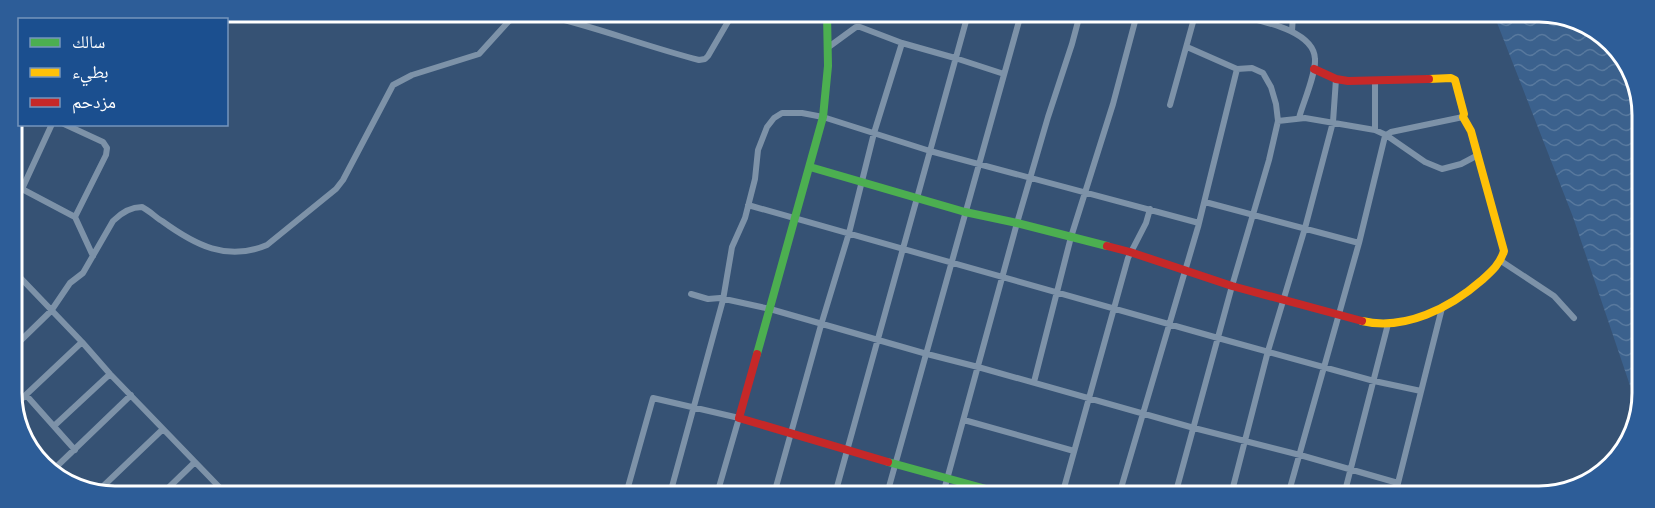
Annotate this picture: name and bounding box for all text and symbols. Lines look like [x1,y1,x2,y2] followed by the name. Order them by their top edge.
[18,18,228,126] legend
[72,30,105,53] text: سالك
[72,60,109,87] text: بطيء
[72,90,116,114] text: مزدحم

